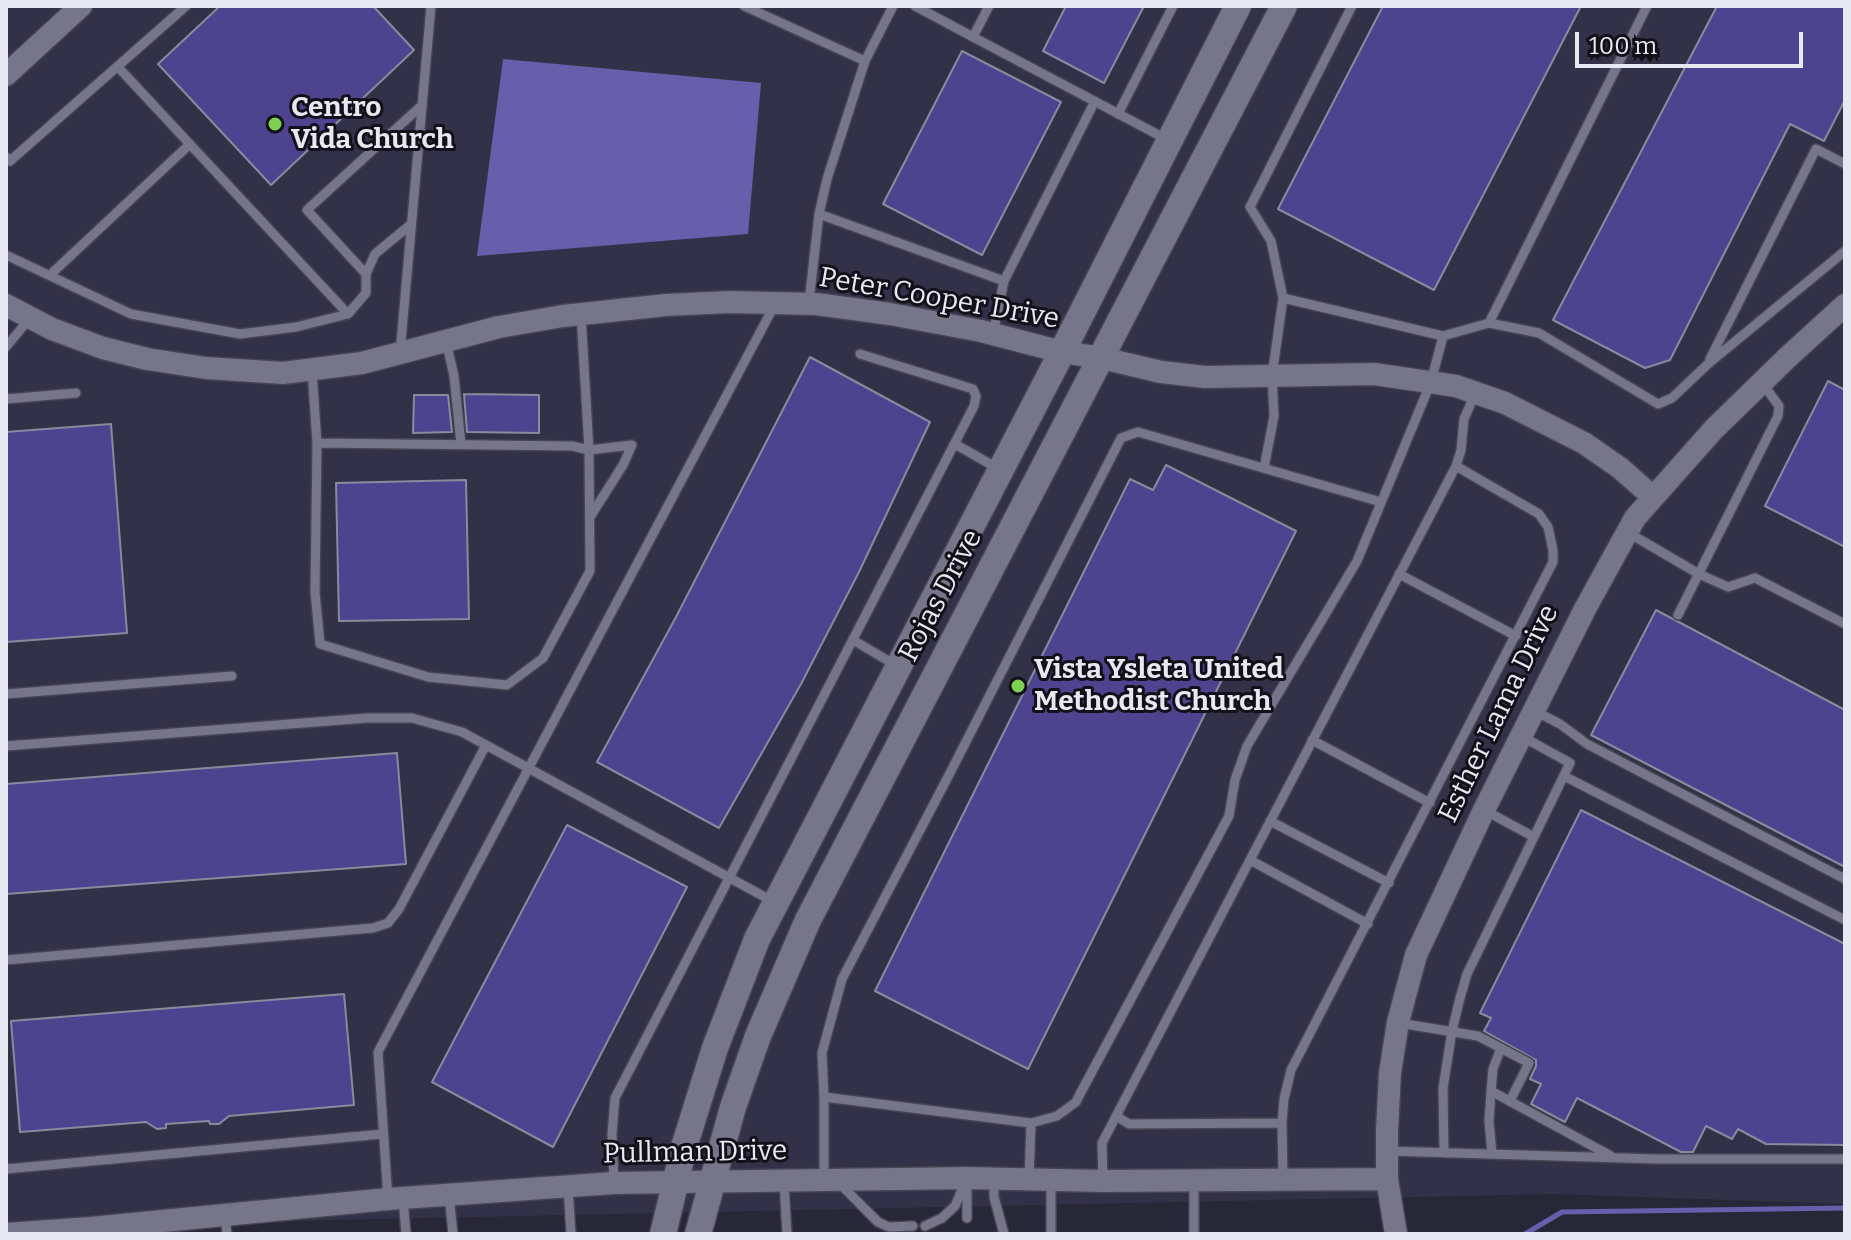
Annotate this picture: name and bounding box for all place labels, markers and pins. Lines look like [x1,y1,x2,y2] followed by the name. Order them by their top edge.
[291,91,453,157] place label: Centro Vida Church
[266,115,284,133] marker: Centro Vida Church
[1034,653,1284,719] place label: Vista Ysleta United Methodist Church
[1009,677,1027,695] marker: Vista Ysleta United Methodist Church

